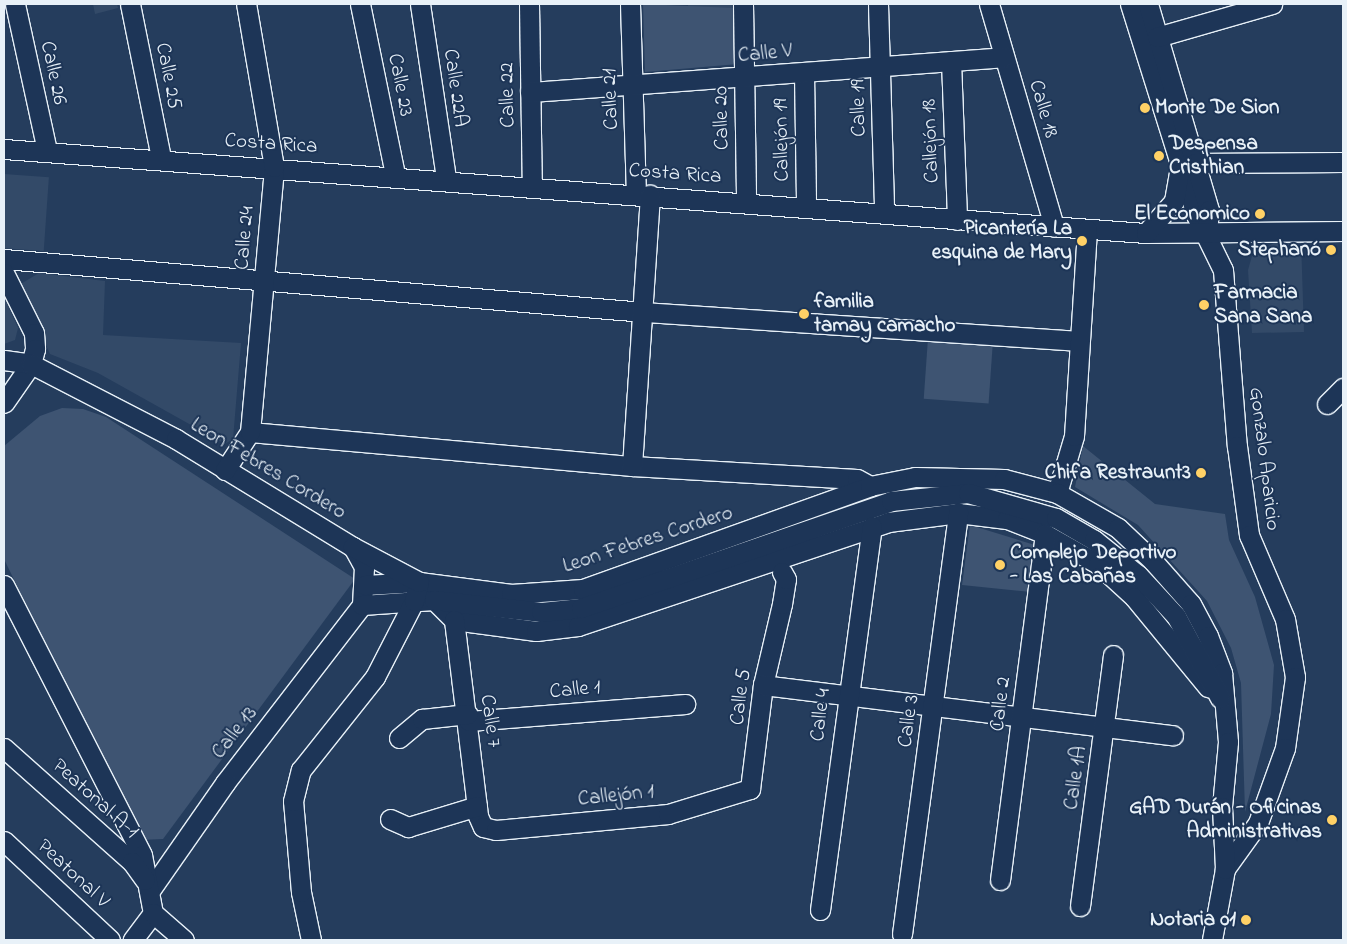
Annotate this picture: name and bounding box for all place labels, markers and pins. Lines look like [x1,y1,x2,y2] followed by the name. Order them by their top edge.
[1155,95,1279,121] place label: Monte De Sion
[1139,102,1151,114] marker: Monte De Sion
[1169,131,1258,181] place label: Despensa Cristhian
[1153,150,1165,162] marker: Despensa Cristhian
[1134,201,1250,227] place label: El Economico
[1254,208,1266,220] marker: El Economico
[932,216,1072,266] place label: Picantería La esquina de Mary
[1076,235,1088,247] marker: Picantería La esquina de Mary
[1238,237,1321,263] place label: Stephanó
[1325,244,1337,256] marker: Stephanó
[1214,280,1312,330] place label: Farmacia Sana Sana
[814,289,955,339] place label: familia tamay camacho
[1198,299,1210,311] marker: Farmacia Sana Sana
[798,308,810,320] marker: familia tamay camacho
[1045,460,1191,486] place label: Chifa Restraunt3
[1195,467,1207,479] marker: Chifa Restraunt3
[1010,540,1176,590] place label: Complejo Deportivo - Las Cabañas
[994,559,1006,571] marker: Complejo Deportivo - Las Cabañas
[1129,795,1322,845] place label: GAD Durán - Oficinas Administrativas
[1326,814,1338,826] marker: GAD Durán - Oficinas Administrativas
[1150,907,1236,933] place label: Notaria 01
[1240,914,1252,926] marker: Notaria 01

